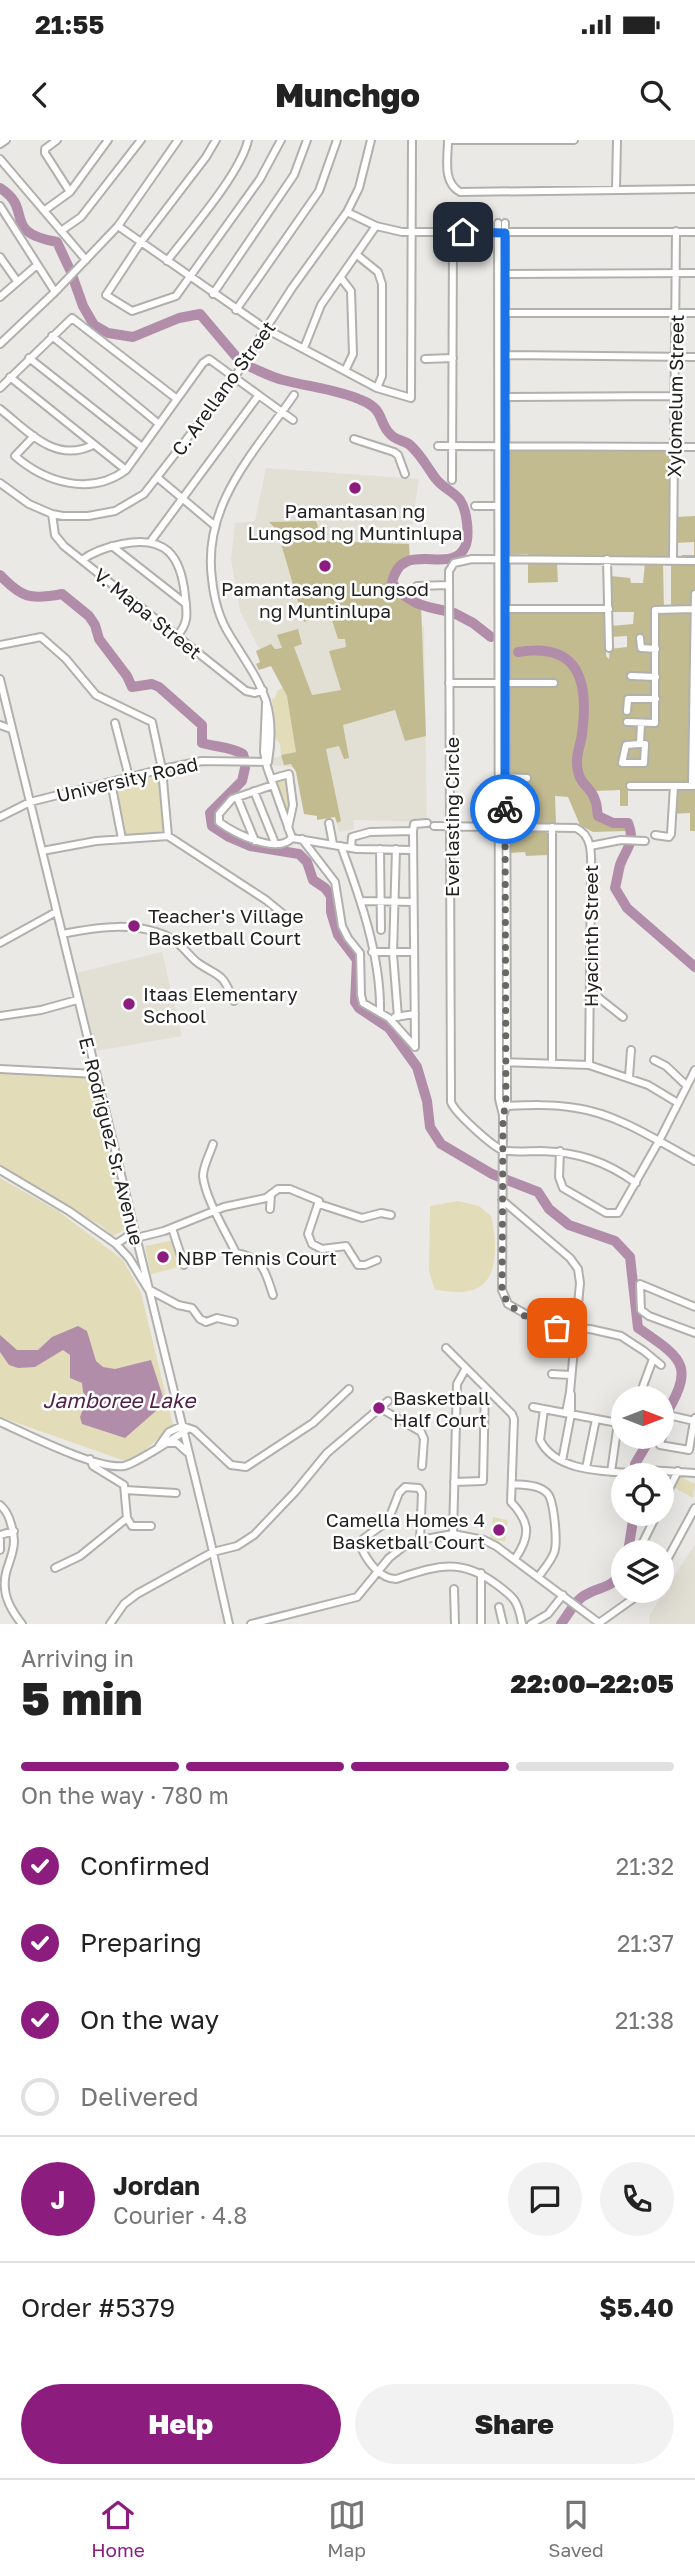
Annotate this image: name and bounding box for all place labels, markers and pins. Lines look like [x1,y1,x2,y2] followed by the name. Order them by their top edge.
[433,202,493,262] pin
[347,480,363,496] marker: Pamantasan ng Lungsod ng Muntinlupa
[247,499,463,544] place label: Pamantasan ng Lungsod ng Muntinlupa
[317,558,333,574] marker: Pamantasang Lungsod ng Muntinlupa
[221,577,429,622] place label: Pamantasang Lungsod ng Muntinlupa
[148,904,303,949] place label: Teacher's Village Basketball Court
[126,918,142,934] marker: Teacher's Village Basketball Court
[143,982,298,1027] place label: Itaas Elementary School
[121,996,137,1012] marker: Itaas Elementary School
[177,1246,337,1269] place label: NBP Tennis Court
[155,1249,171,1265] marker: NBP Tennis Court
[527,1298,587,1358] pin
[393,1386,490,1431] place label: Basketball Half Court
[371,1400,387,1416] marker: Basketball Half Court
[326,1508,485,1553] place label: Camella Homes 4 Basketball Court
[491,1522,507,1538] marker: Camella Homes 4 Basketball Court

